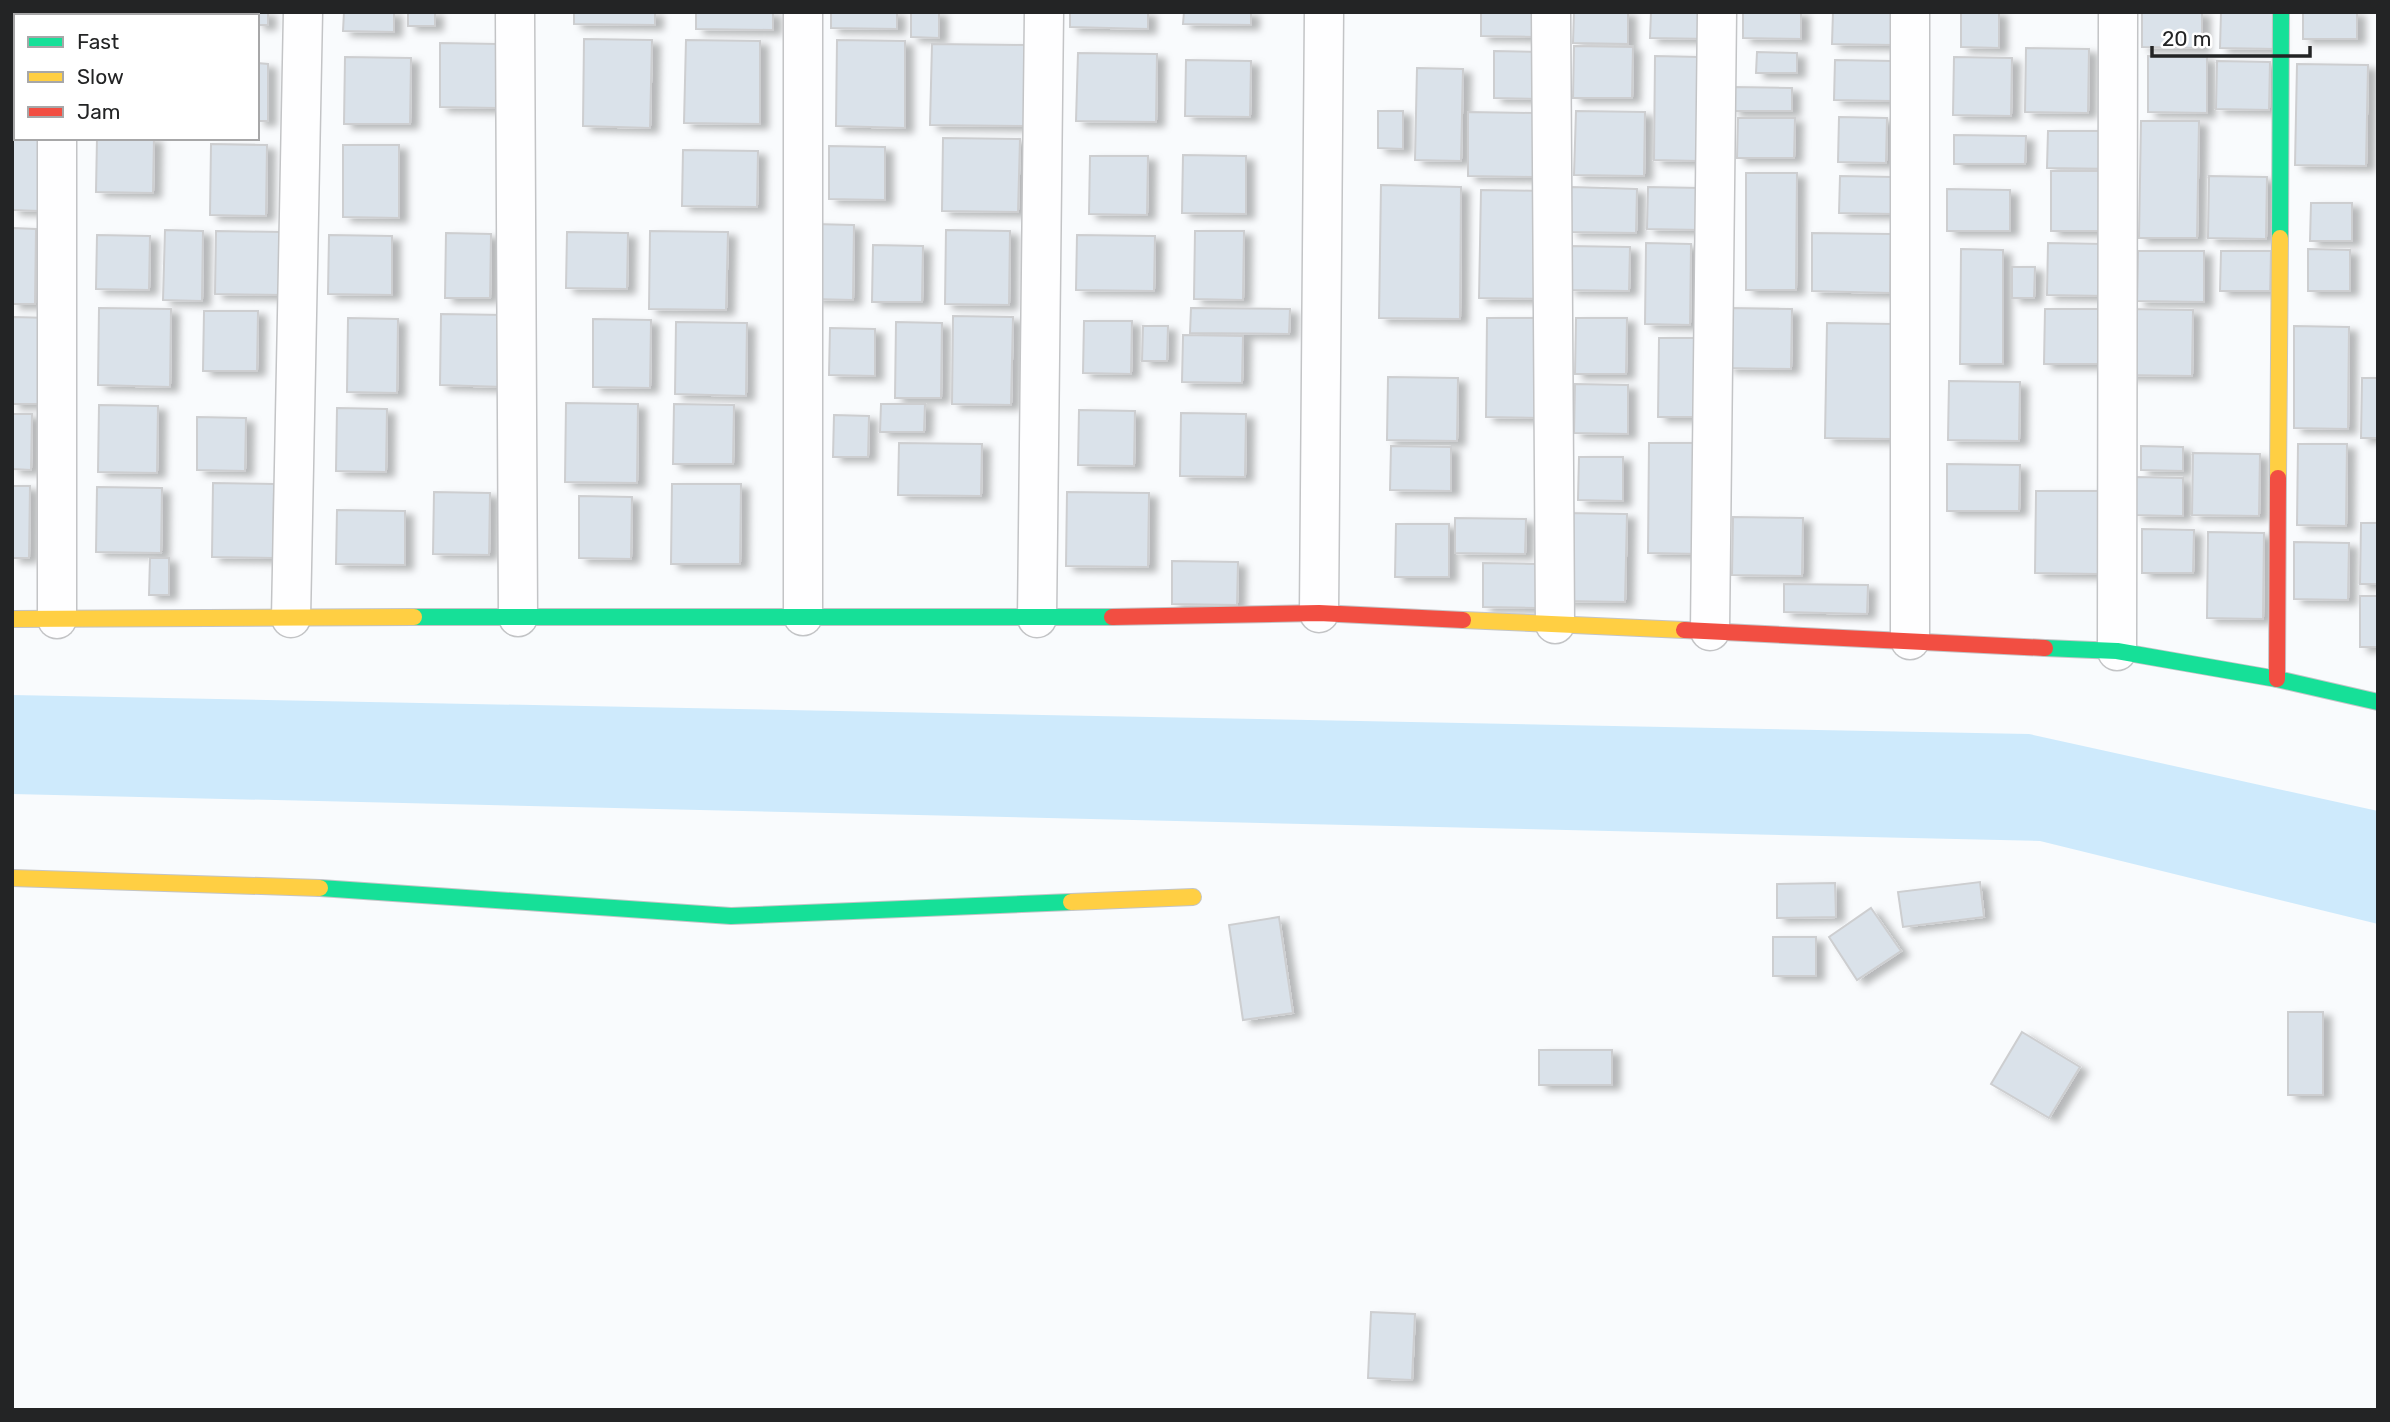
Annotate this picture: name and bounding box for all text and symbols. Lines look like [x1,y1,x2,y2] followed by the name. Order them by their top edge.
[14,14,259,140] legend
[2152,14,2310,58] scale bar
[2162,26,2211,51] text: 20 m
[77,29,119,54] text: Fast
[77,64,124,89] text: Slow
[77,99,121,124] text: Jam

